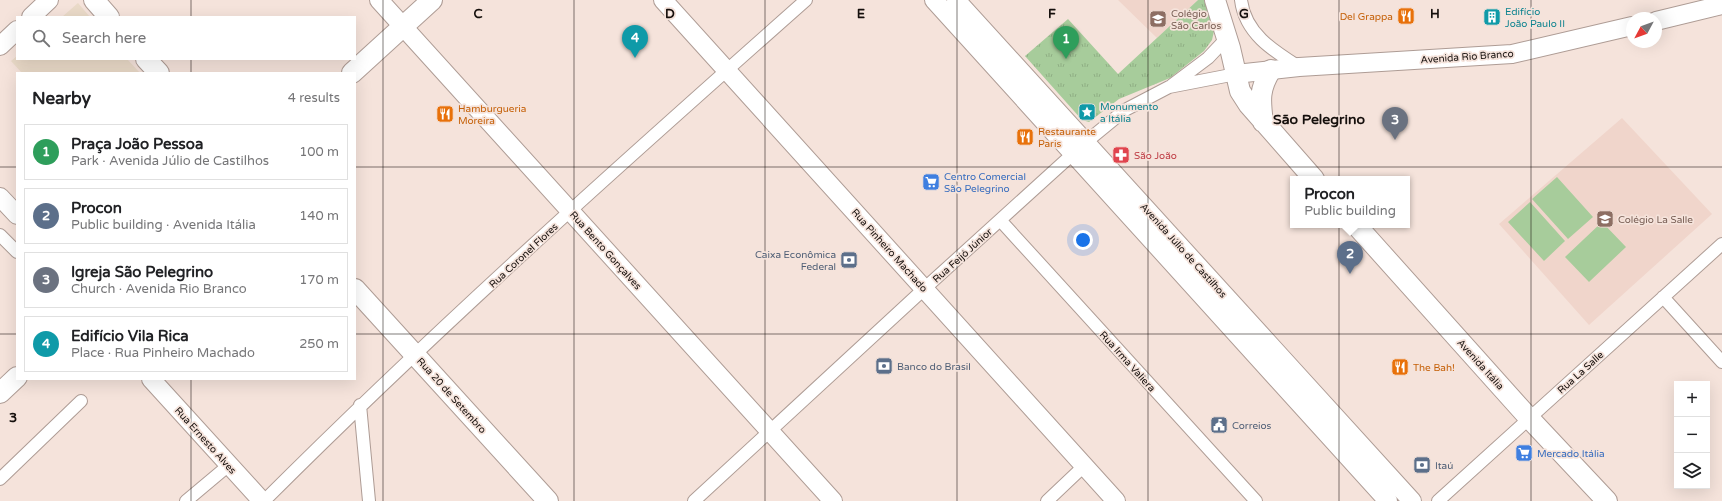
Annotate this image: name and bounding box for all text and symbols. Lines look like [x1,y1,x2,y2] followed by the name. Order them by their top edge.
[473,6,483,22] text: C
[665,6,675,22] text: D
[857,6,865,22] text: E
[1048,6,1056,22] text: F
[1239,6,1249,22] text: G
[1396,6,1416,26] restaurant icon: Del Grappa
[1430,6,1440,22] text: H
[1505,6,1565,30] place label: Edifício João Paulo II
[1482,7,1502,27] building icon: Edifício João Paulo II
[1171,8,1221,32] place label: Colégio São Carlos
[1148,9,1168,29] school or university icon: Colégio São Carlos
[1340,11,1393,23] place label: Del Grappa
[1626,12,1662,48] north arrow
[16,16,356,60] search box
[622,25,648,58] pin: 4
[1053,26,1079,59] pin: 1
[30,27,52,49] icon: search
[62,29,146,47] text: Search here
[1420,48,1514,66] street label: Avenida Rio Branco
[32,88,91,109] text: Nearby
[288,90,340,106] text: 4 results
[1100,101,1158,125] place label: Monumento a Itália
[1077,102,1097,122] place icon: Monumento a Itália
[458,103,526,127] place label: Hamburgueria Moreira
[435,104,455,124] restaurant icon: Hamburgueria Moreira
[1382,107,1408,140] pin: 3
[1273,111,1365,128] district label: São Pelegrino
[1038,126,1096,150] place label: Restaurante Paris
[1015,127,1035,147] restaurant icon: Restaurante Paris
[71,135,203,153] text: Praça João Pessoa
[42,144,50,160] text: 1
[299,144,339,160] text: 100 m
[1111,145,1131,165] pharmacy icon: São João
[1134,150,1177,162] place label: São João
[71,153,269,169] text: Park · Avenida Júlio de Castilhos
[944,171,1026,195] place label: Centro Comercial São Pelegrino
[921,172,941,192] supermarket icon: Centro Comercial São Pelegrino
[1290,176,1410,228] popup
[1304,185,1355,203] text: Procon
[71,199,122,217] text: Procon
[1138,201,1229,301] street label: Avenida Júlio de Castilhos
[1304,203,1396,219] text: Public building
[849,207,930,295] street label: Rua Pinheiro Machado
[42,208,50,224] text: 2
[299,208,339,224] text: 140 m
[567,209,644,292] street label: Rua Bento Gonçalves
[1595,209,1615,229] school or university icon: Colégio La Salle
[1618,214,1693,226] place label: Colégio La Salle
[71,217,256,233] text: Public building · Avenida Itália
[487,221,561,291] street label: Rua Coronel Flores
[931,226,995,286] street label: Rua Feijó Júnior
[1073,230,1093,250] your location
[1337,241,1363,274] pin: 2
[755,249,836,273] place label: Caixa Econômica Federal
[839,250,859,270] bank icon: Caixa Econômica Federal
[71,263,213,281] text: Igreja São Pelegrino
[42,272,50,288] text: 3
[299,272,339,288] text: 170 m
[71,281,247,297] text: Church · Avenida Rio Branco
[71,327,189,345] text: Edifício Vila Rica
[1097,329,1158,394] street label: Rua Irma Valiera
[42,336,50,352] text: 4
[299,336,339,352] text: 250 m
[1454,337,1506,392] street label: Avenida Itália
[71,345,255,361] text: Place · Rua Pinheiro Machado
[1555,349,1606,397] street label: Rua La Salle
[414,355,488,436] street label: Rua 20 de Setembro
[874,356,894,376] bank icon: Banco do Brasil
[1390,357,1410,377] restaurant icon: The Bah!
[897,361,971,373] place label: Banco do Brasil
[1413,362,1455,374] place label: The Bah!
[1674,381,1710,489] map controls
[1674,381,1710,417] button: +
[172,405,239,477] street label: Rua Ernesto Alves
[9,410,17,426] text: 3
[1209,415,1229,435] public building icon: Correios
[1674,417,1710,453] button: −
[1232,420,1272,432] place label: Correios
[1514,443,1534,463] supermarket icon: Mercado Itália
[1537,448,1605,460] place label: Mercado Itália
[1674,453,1710,489] button: layers
[1412,455,1432,475] bank icon: Itaú
[1435,460,1453,472] place label: Itaú

